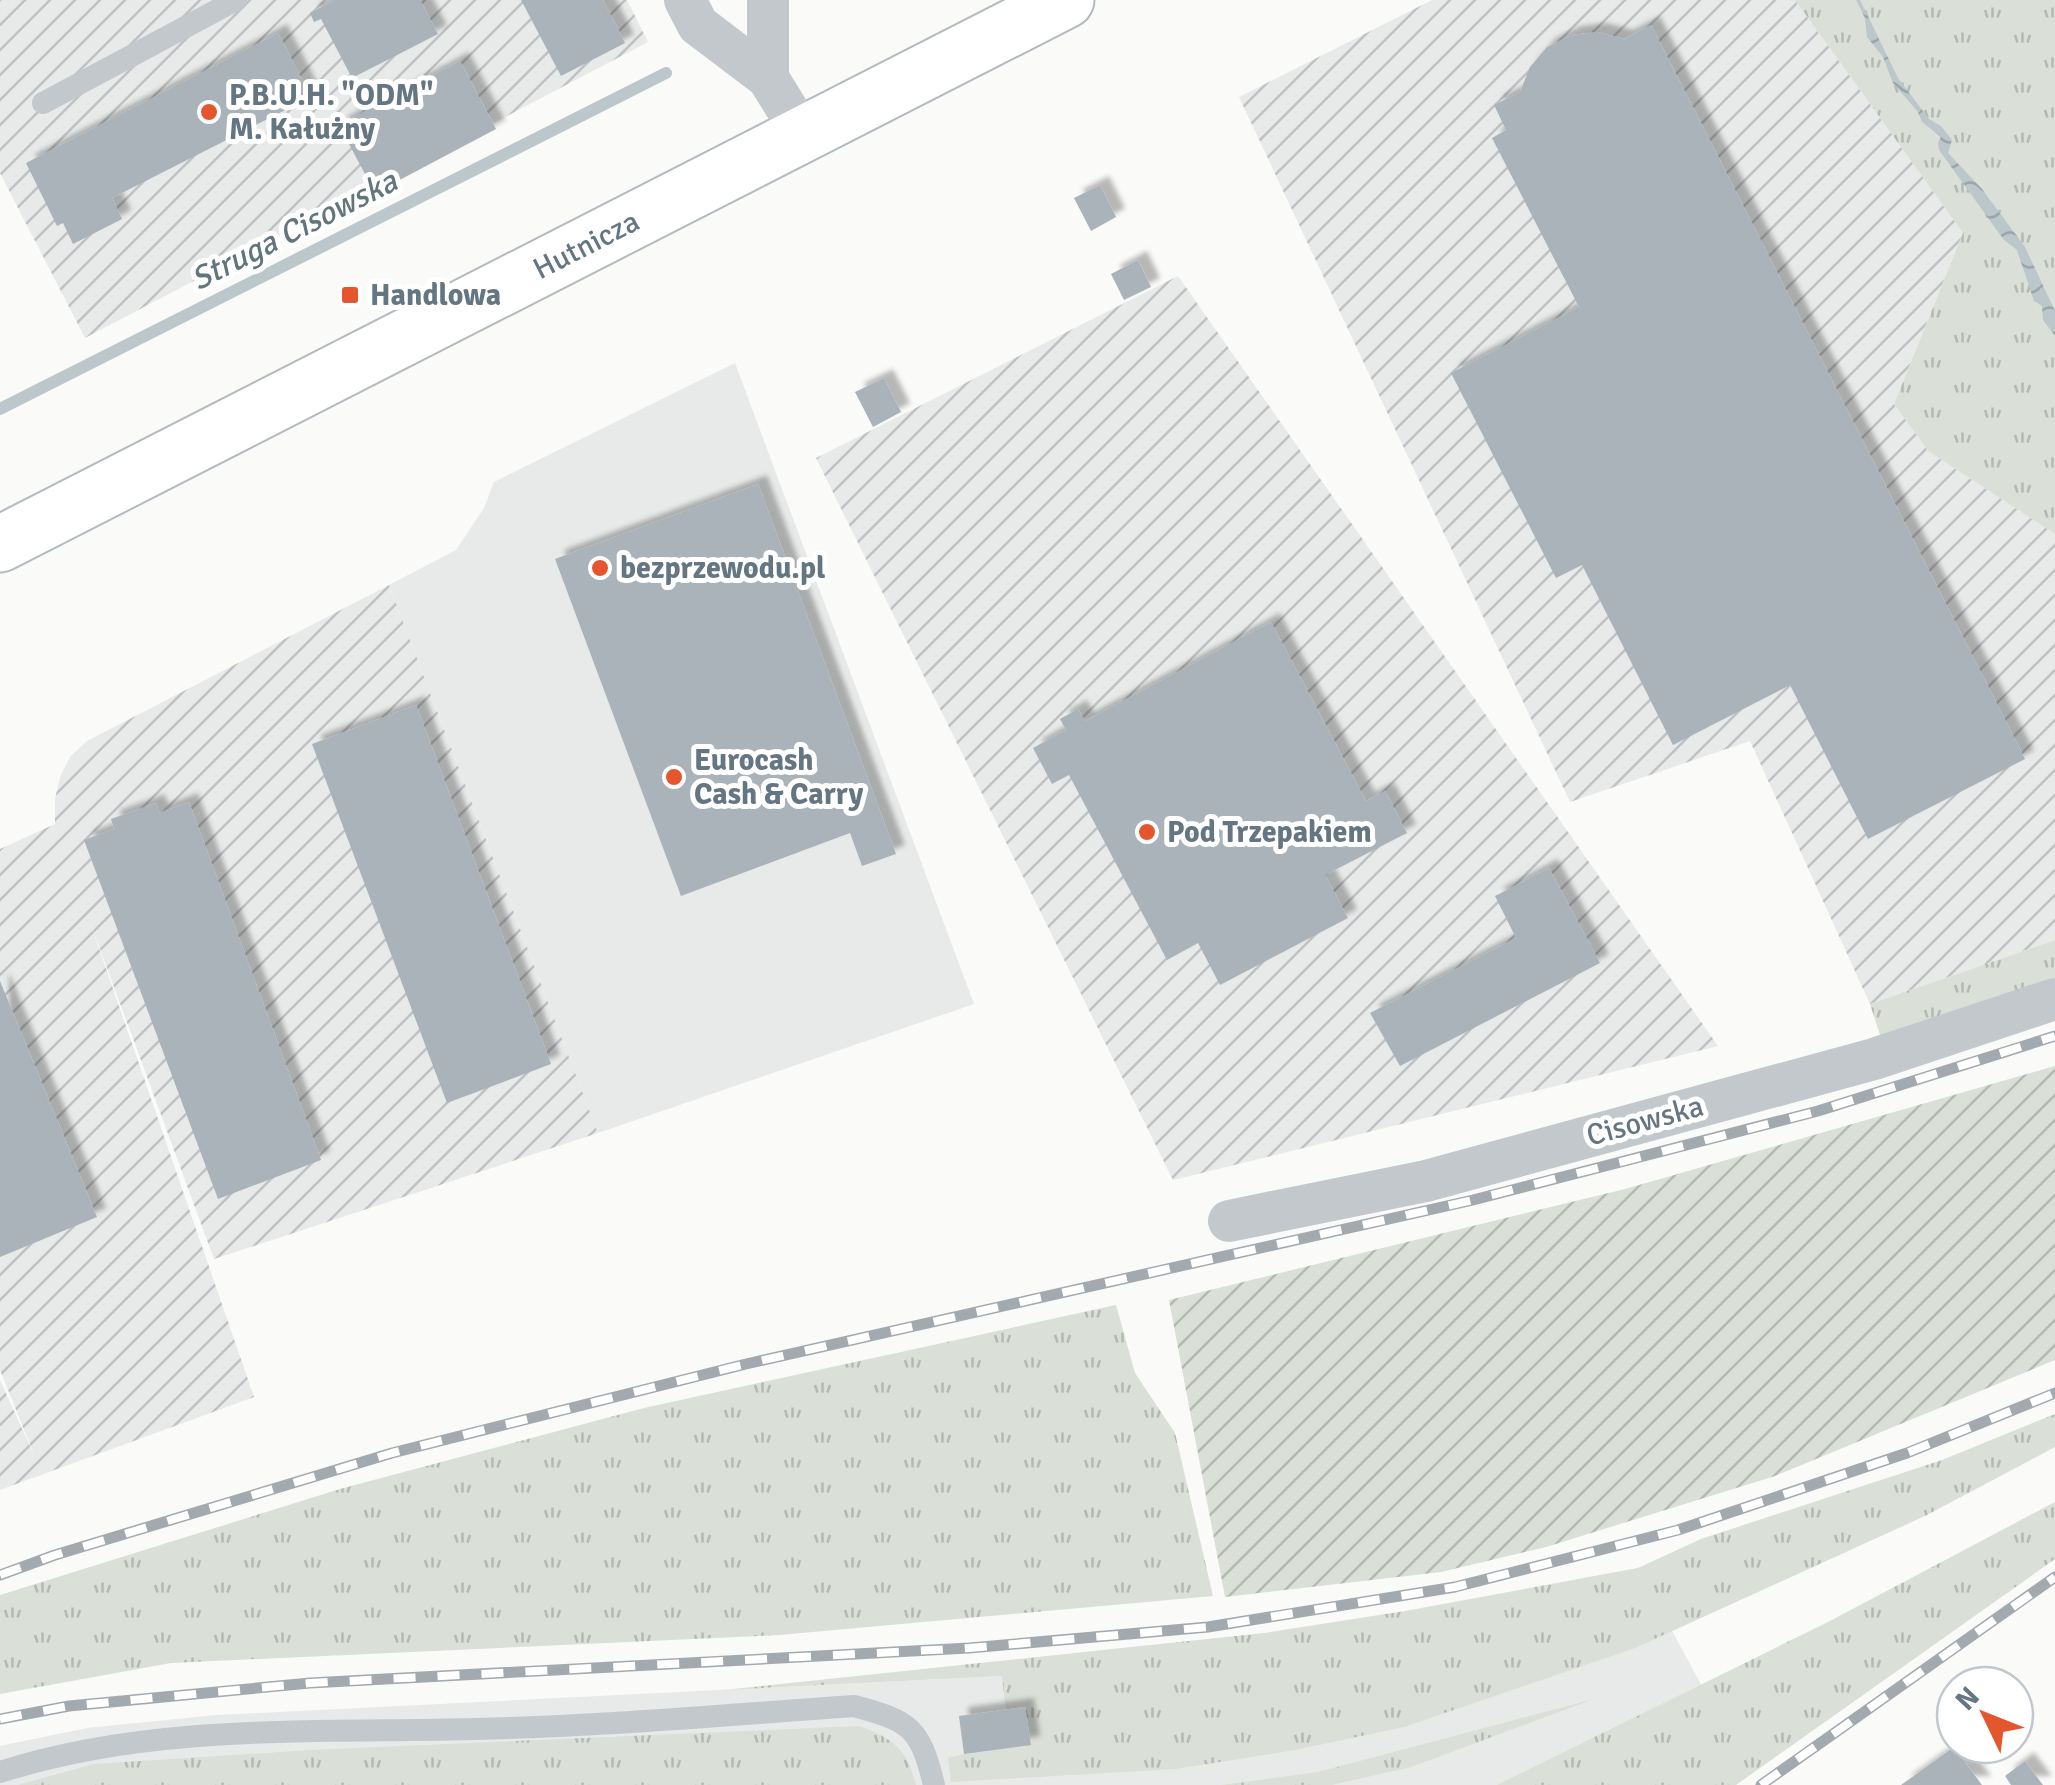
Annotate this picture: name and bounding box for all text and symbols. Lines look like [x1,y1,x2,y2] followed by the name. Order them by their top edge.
[229,77,433,148] place label: P.B.U.H. "ODM" M. Kałużny
[198,101,220,123] marker: P.B.U.H. "ODM" M. Kałużny
[184,161,404,299] water label: Struga Cisowska
[527,202,645,287] street label: Hutnicza
[370,277,501,314] place label: Handlowa
[339,284,361,306] marker: Handlowa
[620,550,825,587] place label: bezprzewodu.pl
[589,557,611,579] marker: bezprzewodu.pl
[694,742,864,813] place label: Eurocash Cash & Carry
[663,766,685,788] marker: Eurocash Cash & Carry
[1167,814,1372,851] place label: Pod Trzepakiem
[1136,821,1158,843] marker: Pod Trzepakiem
[1582,1088,1708,1154] street label: Cisowska
[1935,1665,2035,1765] north arrow
[1948,1680,1987,1717] text: N

